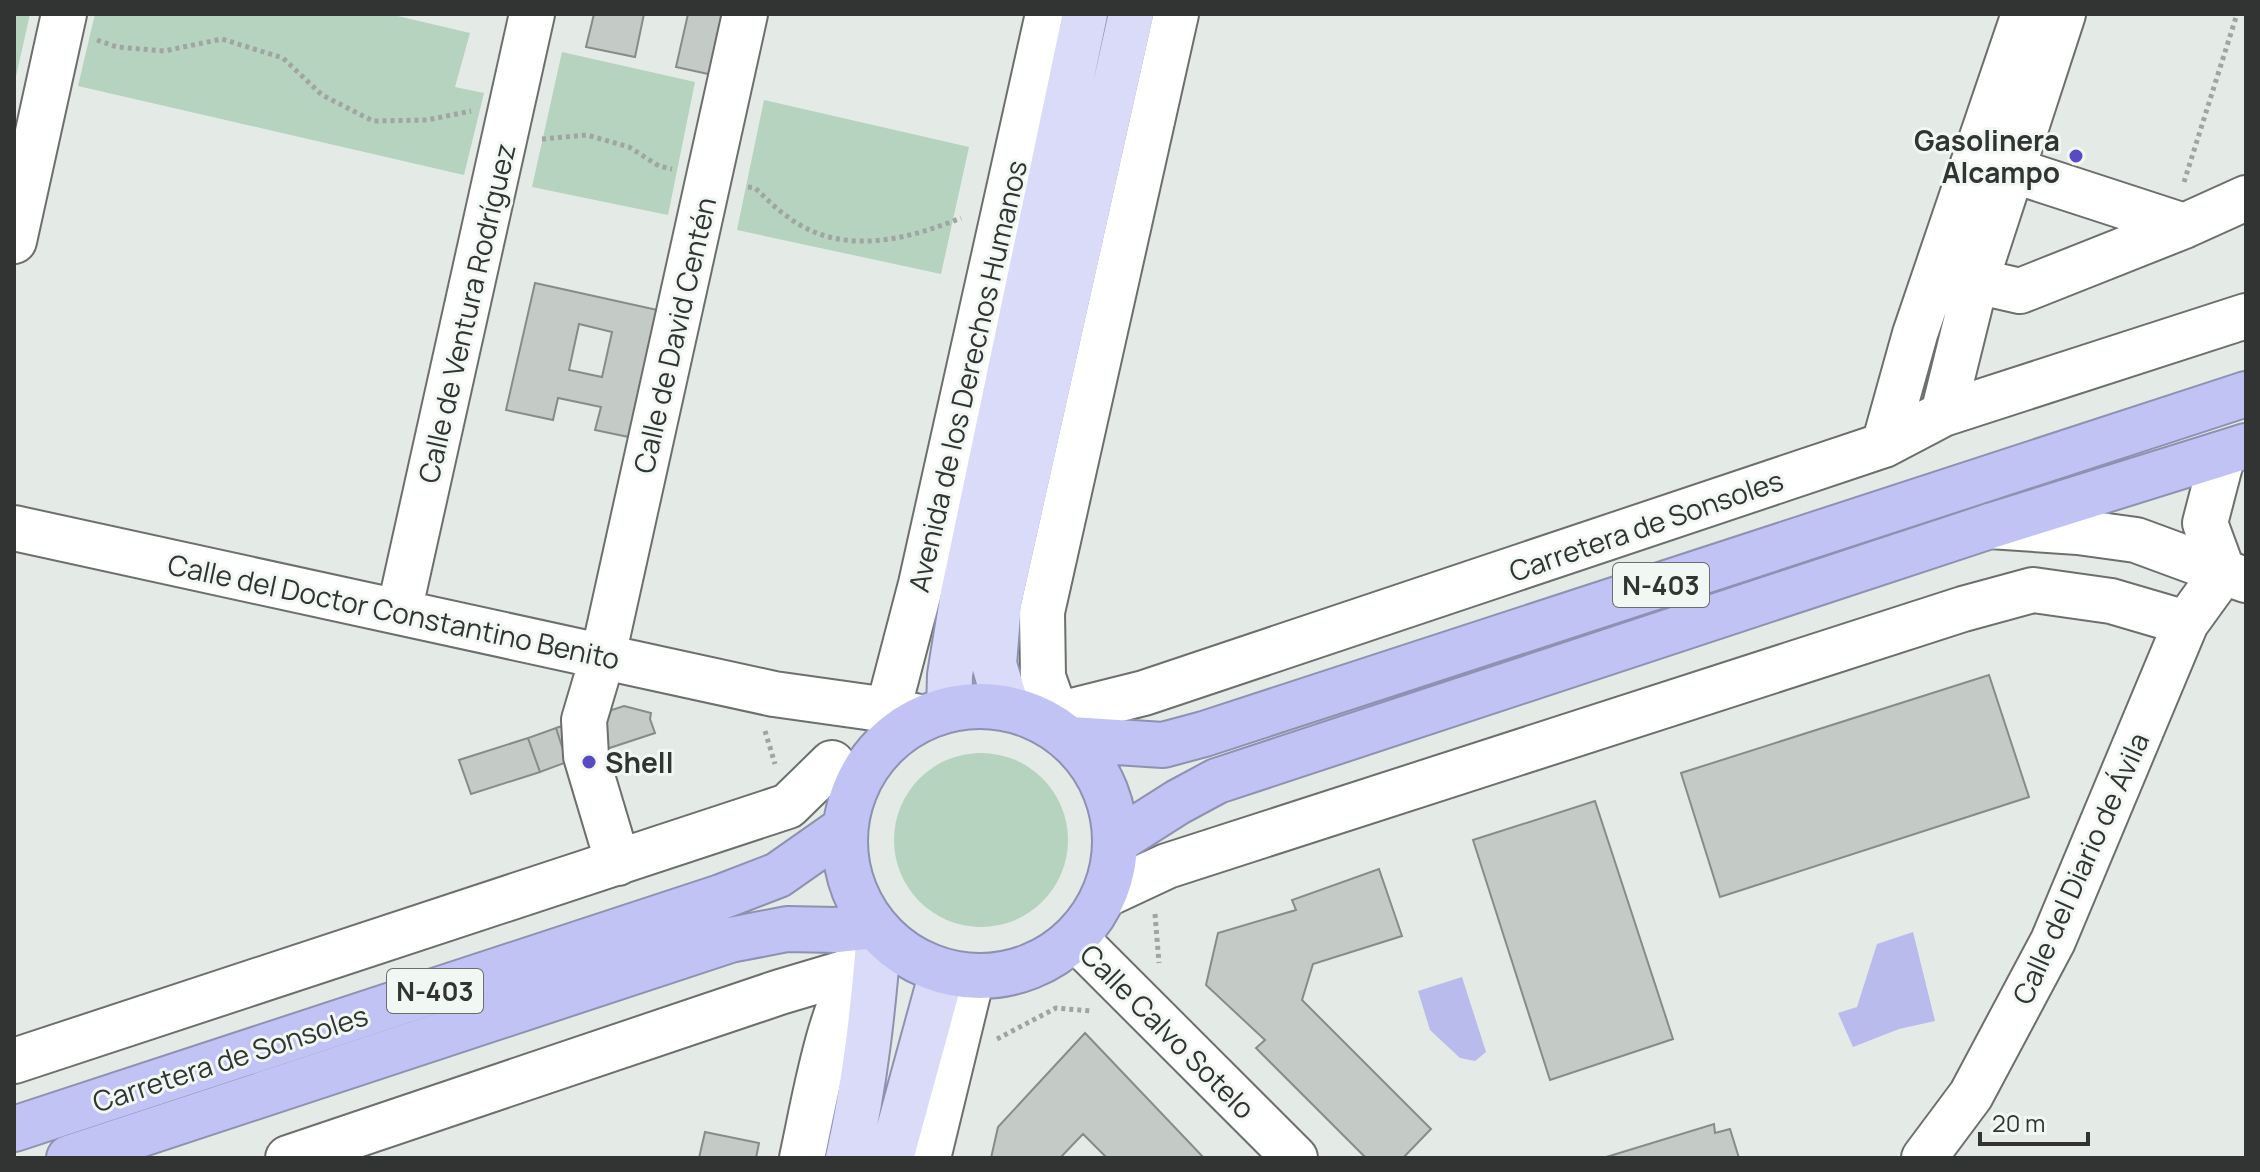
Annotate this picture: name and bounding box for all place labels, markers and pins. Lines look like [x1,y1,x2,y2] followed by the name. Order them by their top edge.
[1914,121,2060,191] place label: Gasolinera Alcampo
[2067,147,2085,165] marker: Gasolinera Alcampo
[605,743,674,781] place label: Shell
[580,753,598,771] marker: Shell

